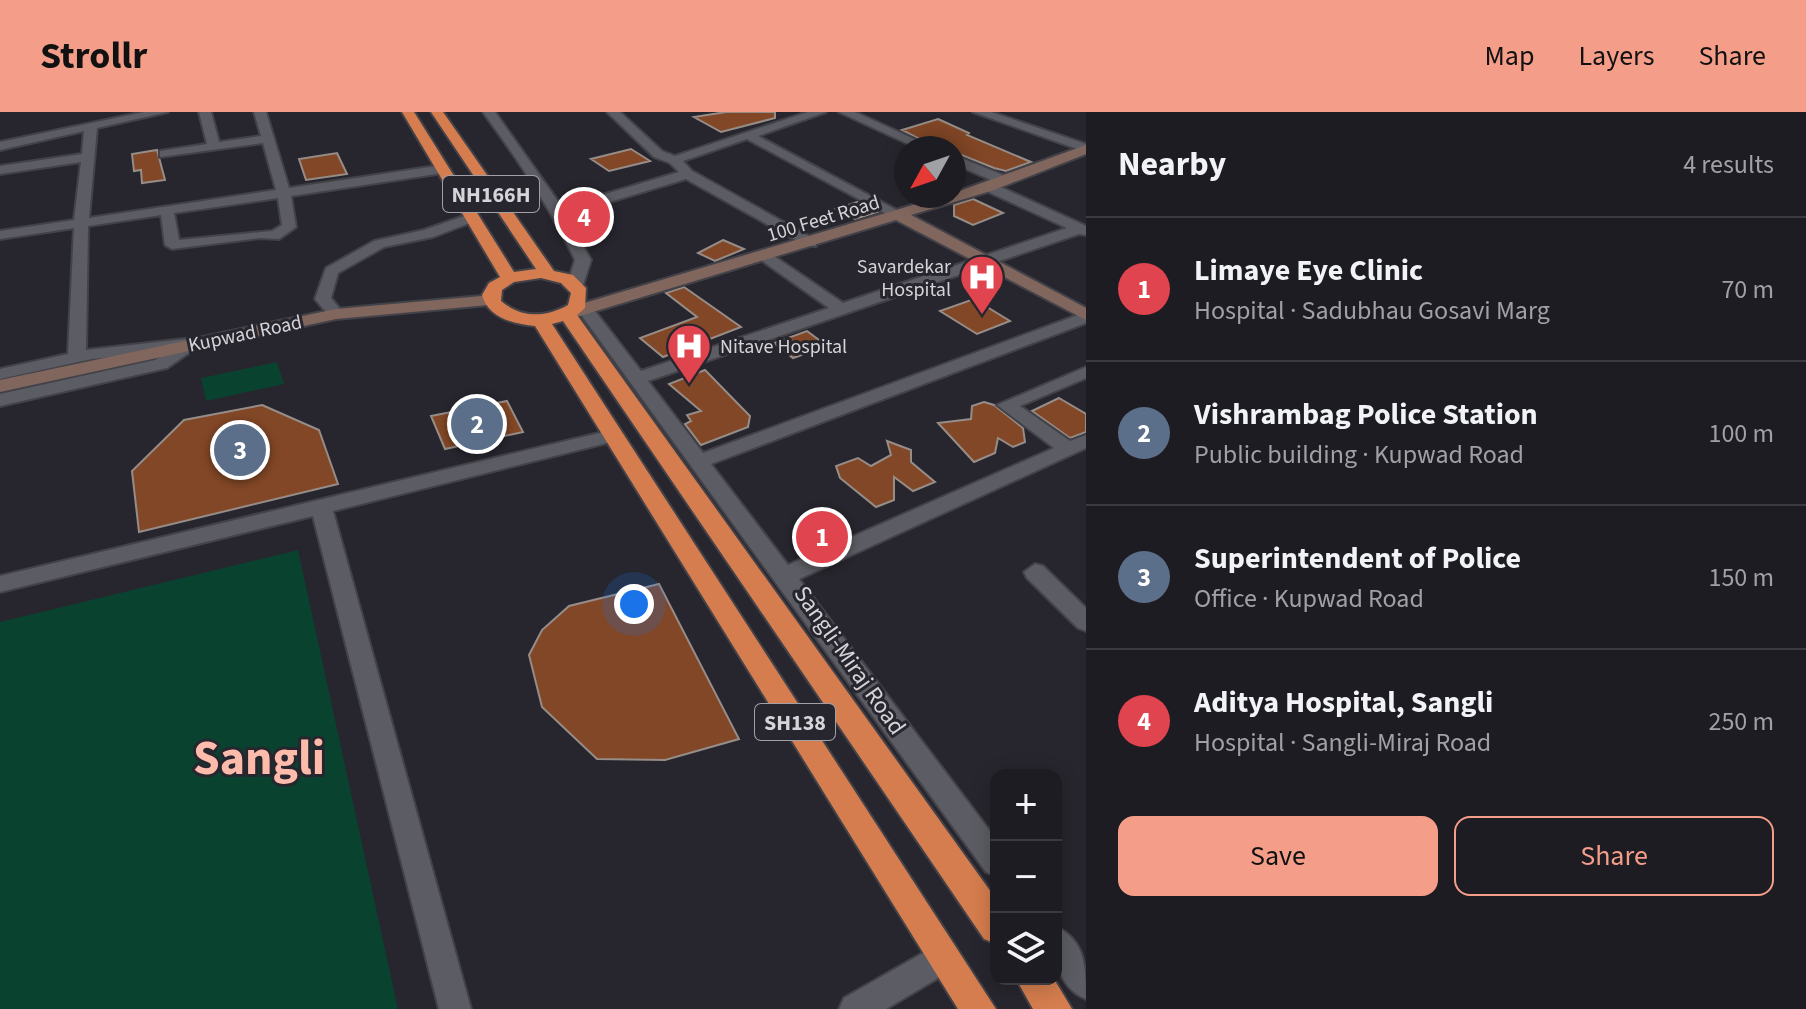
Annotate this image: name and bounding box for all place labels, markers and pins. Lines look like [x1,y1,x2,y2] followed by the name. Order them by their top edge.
[558,187,610,247] pin: 4
[857,253,951,304] place label: Savardekar Hospital
[958,253,1006,316] hospital icon: Savardekar Hospital
[665,322,713,385] hospital icon: Nitave Hospital
[720,333,847,361] place label: Nitave Hospital
[451,394,503,454] pin: 2
[214,420,266,480] pin: 3
[796,507,848,567] pin: 1

